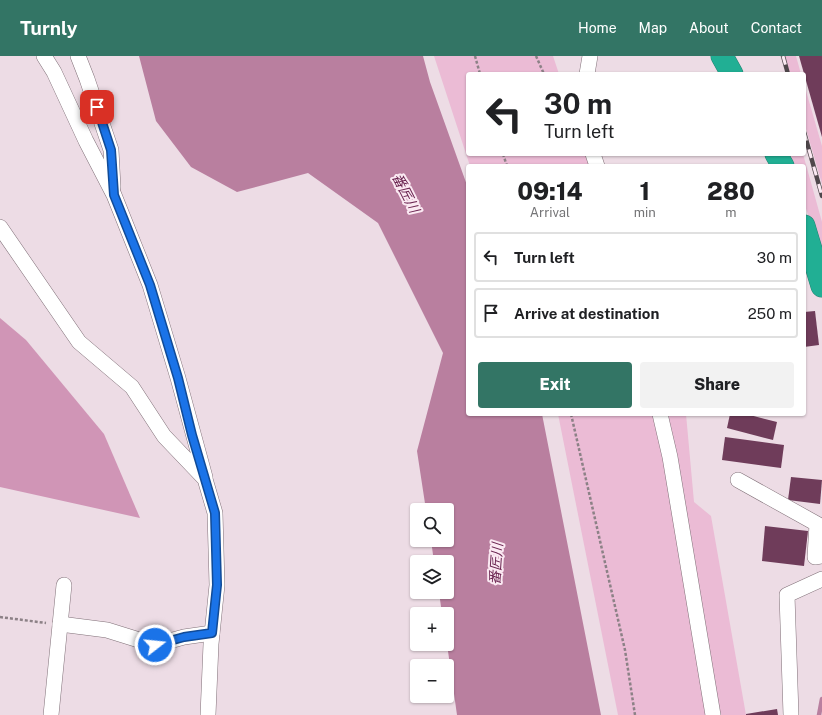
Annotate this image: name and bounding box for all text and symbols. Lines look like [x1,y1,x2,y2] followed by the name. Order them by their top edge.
[20,17,77,39] text: Turnly
[578,20,617,36] text: Home
[639,20,667,36] text: Map
[689,20,729,36] text: About
[751,20,802,36] text: Contact
[544,87,612,120] text: 30 m
[478,88,530,140] icon: left
[80,90,114,124] pin
[86,96,108,118] icon: arrive
[544,121,614,142] text: Turn left
[389,171,424,217] water label: 番匠川
[517,177,583,205] text: 09:14
[640,177,650,205] text: 1
[707,177,755,205] text: 280
[530,205,570,220] text: Arrival
[634,205,656,220] text: min
[725,205,737,220] text: m
[480,246,502,268] icon: left
[514,249,575,266] text: Turn left
[757,249,792,266] text: 30 m
[480,302,502,324] icon: arrive
[514,305,659,322] text: Arrive at destination
[748,305,792,322] text: 250 m
[478,362,632,408] button: Exit
[640,362,794,408] button: Share
[410,503,454,703] map controls
[410,503,454,547] button: search
[487,540,506,586] water label: 番匠川
[410,555,454,599] button: layers
[410,607,454,651] button: +
[134,624,176,666] position arrow
[410,659,454,703] button: −

